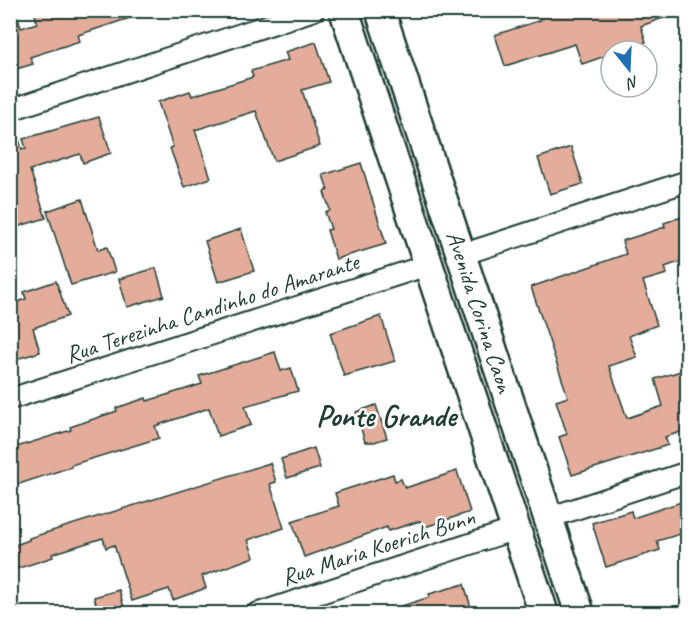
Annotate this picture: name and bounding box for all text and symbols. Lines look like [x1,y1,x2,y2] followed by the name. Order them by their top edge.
[599,39,659,99] north arrow
[623,71,641,94] text: N
[440,227,521,398] street label: Avenida Corina Caon
[62,246,364,370] street label: Rua Terezinha Candinho do Amarante
[316,397,459,435] district label: Ponte Grande
[278,502,479,592] street label: Rua Maria Koerich Bunn

